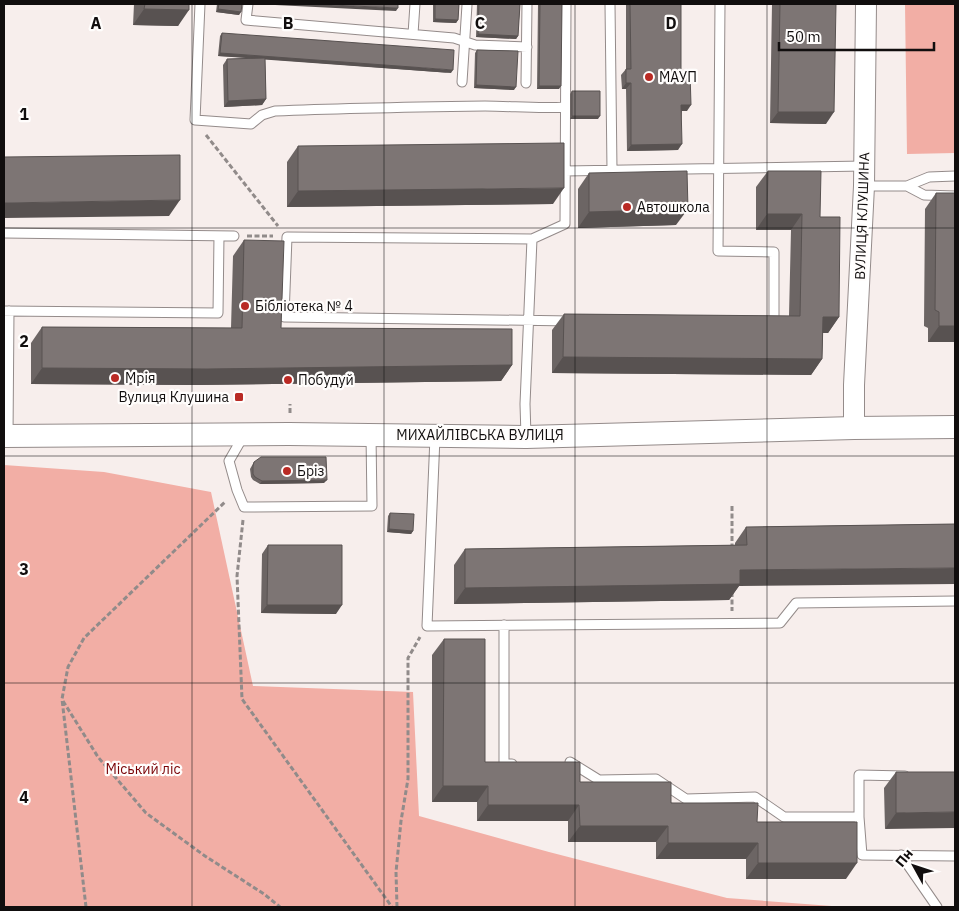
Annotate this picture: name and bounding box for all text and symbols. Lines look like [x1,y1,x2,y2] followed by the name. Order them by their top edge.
[91,13,102,33] text: A
[283,13,294,33] text: B
[475,13,485,33] text: C
[665,13,677,33] text: D
[779,20,934,52] scale bar
[786,27,821,46] text: 50 m
[659,68,697,86] place label: МАУП
[643,71,655,83] marker: МАУП
[19,104,29,124] text: 1
[851,152,873,280] street label: ВУЛИЦЯ КЛУШИНА
[637,198,710,216] place label: Автошкола
[621,201,633,213] marker: Автошкола
[255,297,353,315] place label: Бібліотека № 4
[239,300,251,312] marker: Бібліотека № 4
[19,331,29,351] text: 2
[125,369,155,387] place label: Мрія
[298,371,354,389] place label: Побудуй
[109,372,121,384] marker: Мрія
[282,374,294,386] marker: Побудуй
[119,388,230,406] place label: Вулиця Клушина
[233,391,245,403] marker: Вулиця Клушина
[396,425,564,444] street label: МИХАЙЛІВСЬКА ВУЛИЦЯ
[297,462,325,480] place label: Бріз
[281,465,293,477] marker: Бріз
[19,559,29,579] text: 3
[105,760,181,778] park label: Міський ліс
[19,787,29,807] text: 4
[889,841,939,891] north arrow
[891,845,917,871] text: Пн

